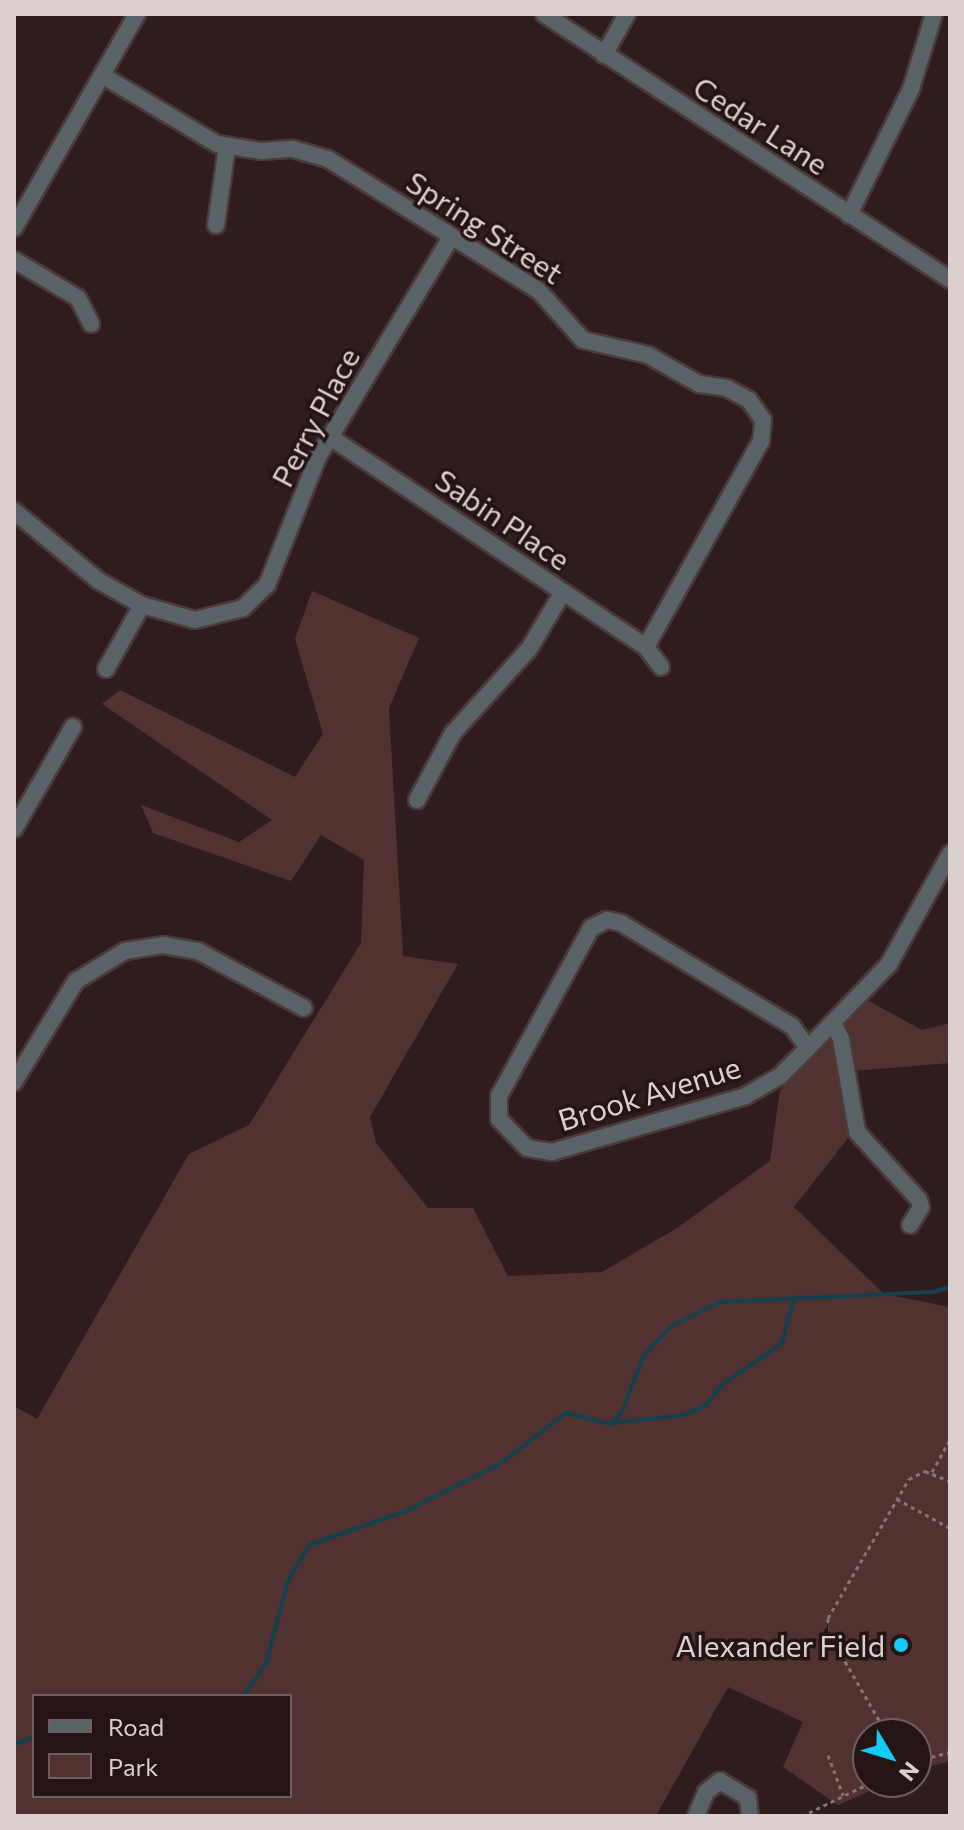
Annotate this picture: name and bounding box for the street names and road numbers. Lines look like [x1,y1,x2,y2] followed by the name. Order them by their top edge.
[687,68,835,182] street label: Cedar Lane
[400,163,570,291] street label: Spring Street
[263,341,367,493] street label: Perry Place
[429,461,577,577] street label: Sabin Place
[554,1048,744,1138] street label: Brook Avenue

